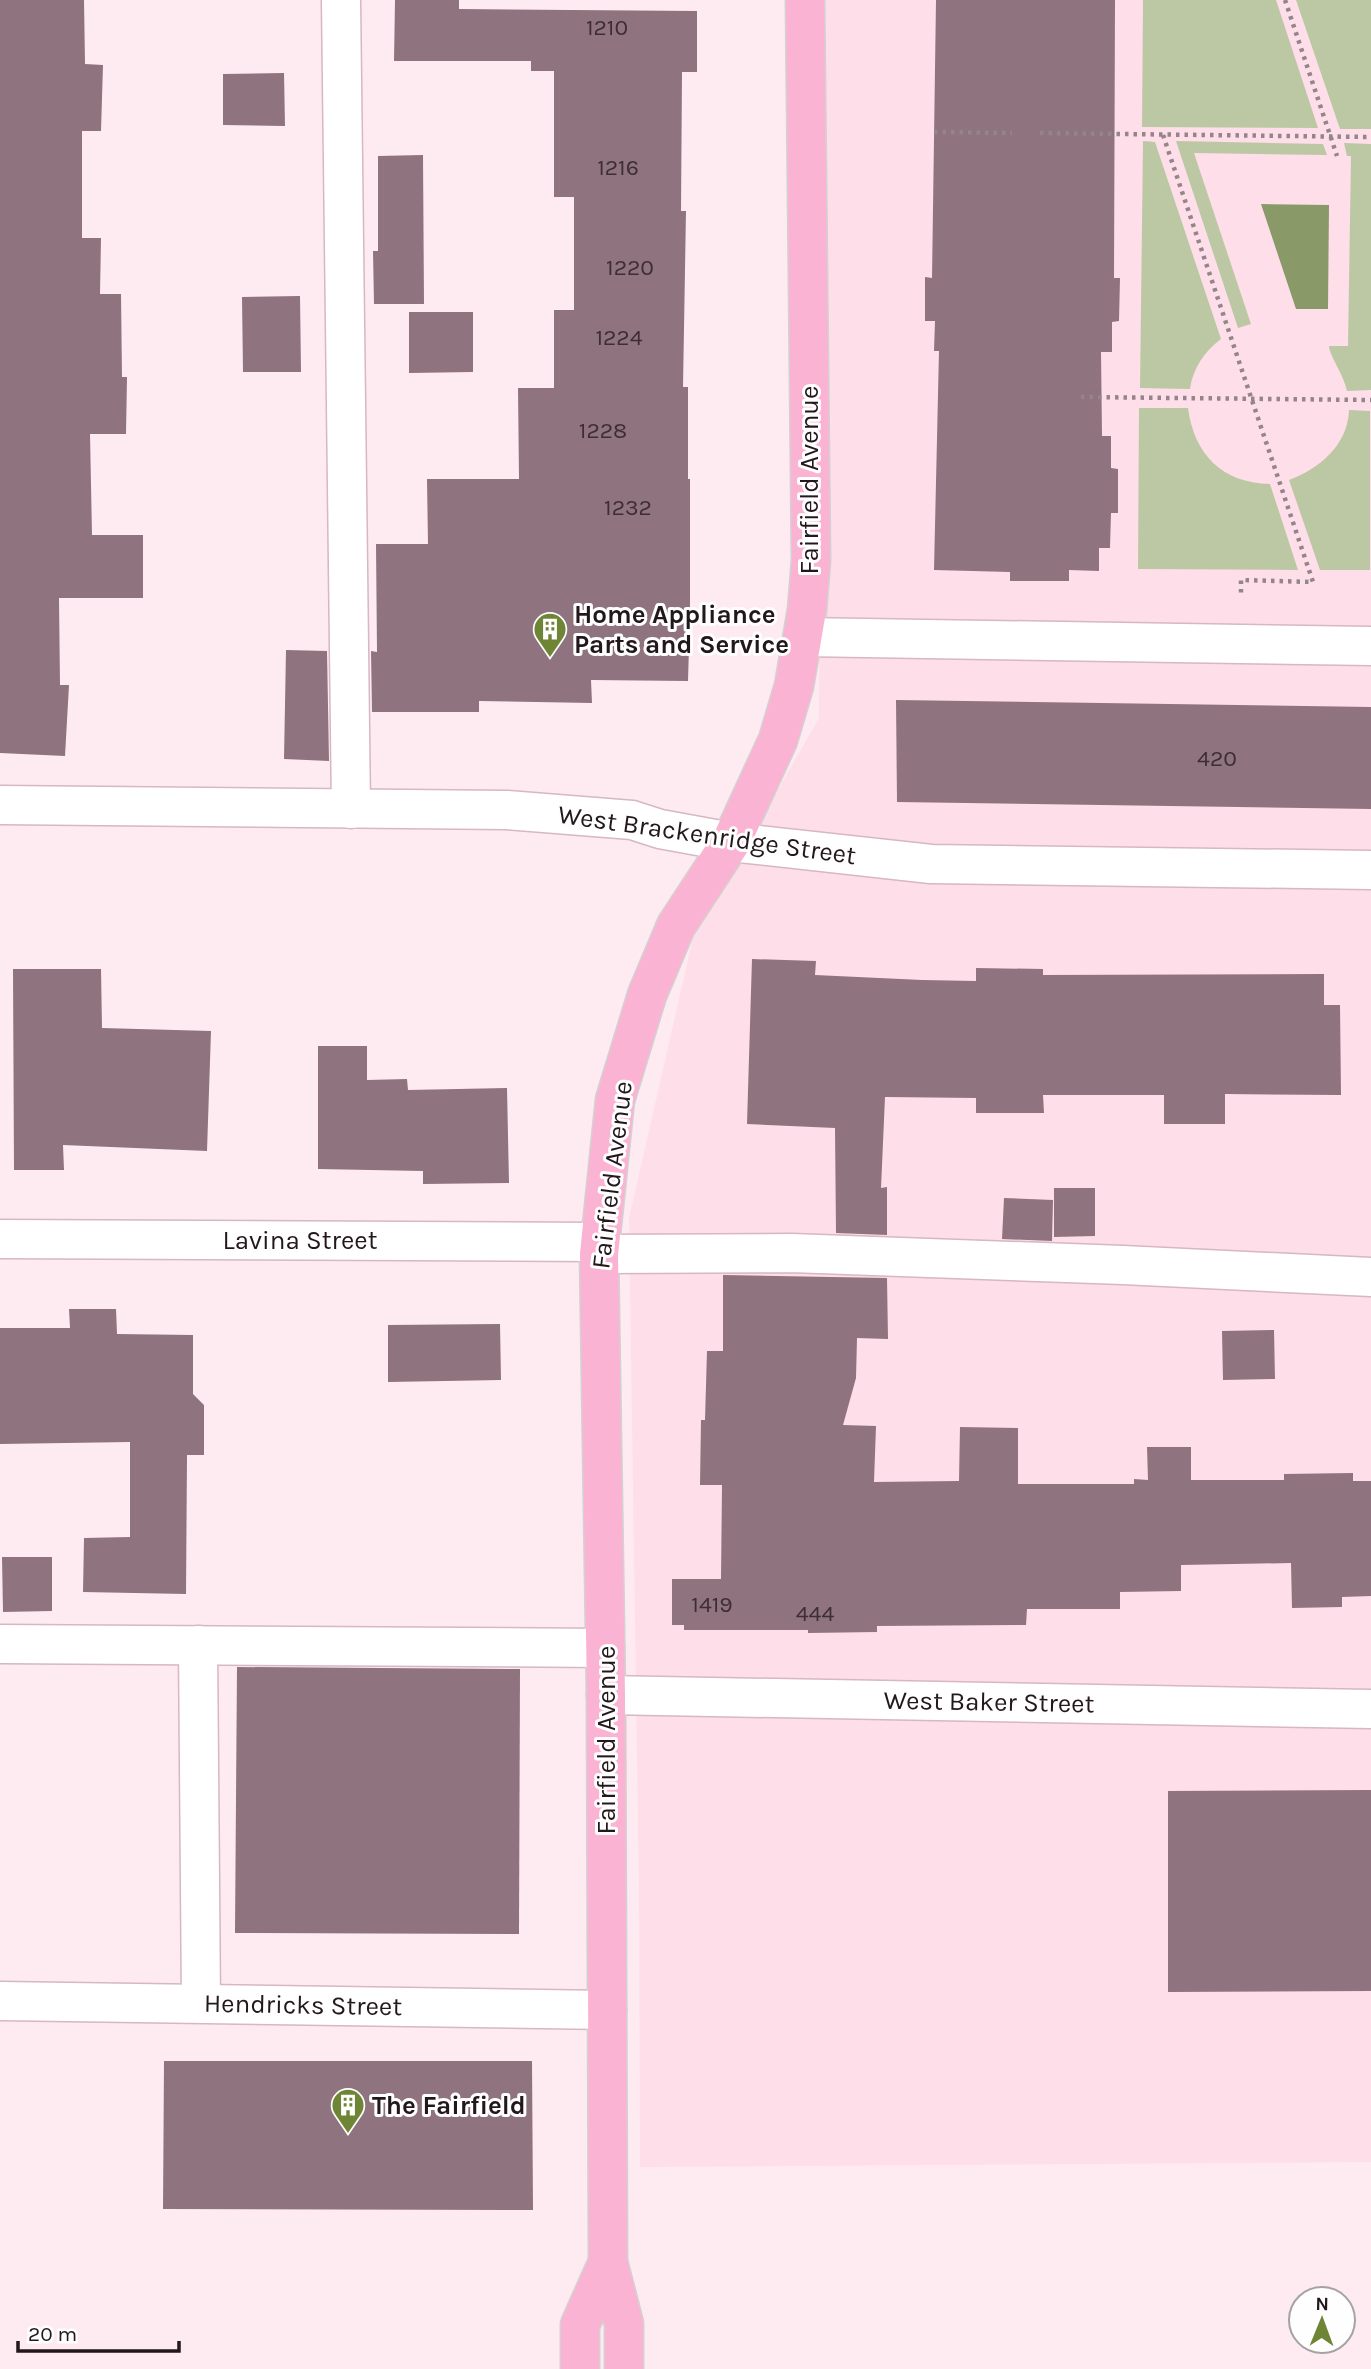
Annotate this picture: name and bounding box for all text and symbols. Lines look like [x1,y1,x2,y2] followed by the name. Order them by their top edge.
[586,14,628,41] house number: 1210
[597,154,639,181] house number: 1216
[606,254,654,281] house number: 1220
[595,324,643,351] house number: 1224
[794,386,825,574] street label: Fairfield Avenue
[579,417,627,444] house number: 1228
[604,494,652,521] house number: 1232
[574,599,789,660] place label: Home Appliance Parts and Service
[531,610,569,659] building icon: Home Appliance Parts and Service
[1197,745,1237,772] house number: 420
[556,799,858,871] street label: West Brackenridge Street
[585,1079,639,1271] street label: Fairfield Avenue
[223,1225,378,1256] street label: Lavina Street
[691,1591,733,1618] house number: 1419
[796,1600,834,1627] house number: 444
[591,1646,622,1834] street label: Fairfield Avenue
[883,1685,1095,1719] street label: West Baker Street
[204,1988,403,2022] street label: Hendricks Street
[329,2086,367,2135] building icon: The Fairfield
[372,2090,526,2121] place label: The Fairfield
[1287,2285,1357,2355] north arrow
[1315,2293,1329,2315] text: N
[18,2310,178,2354] scale bar
[28,2322,77,2346] text: 20 m

